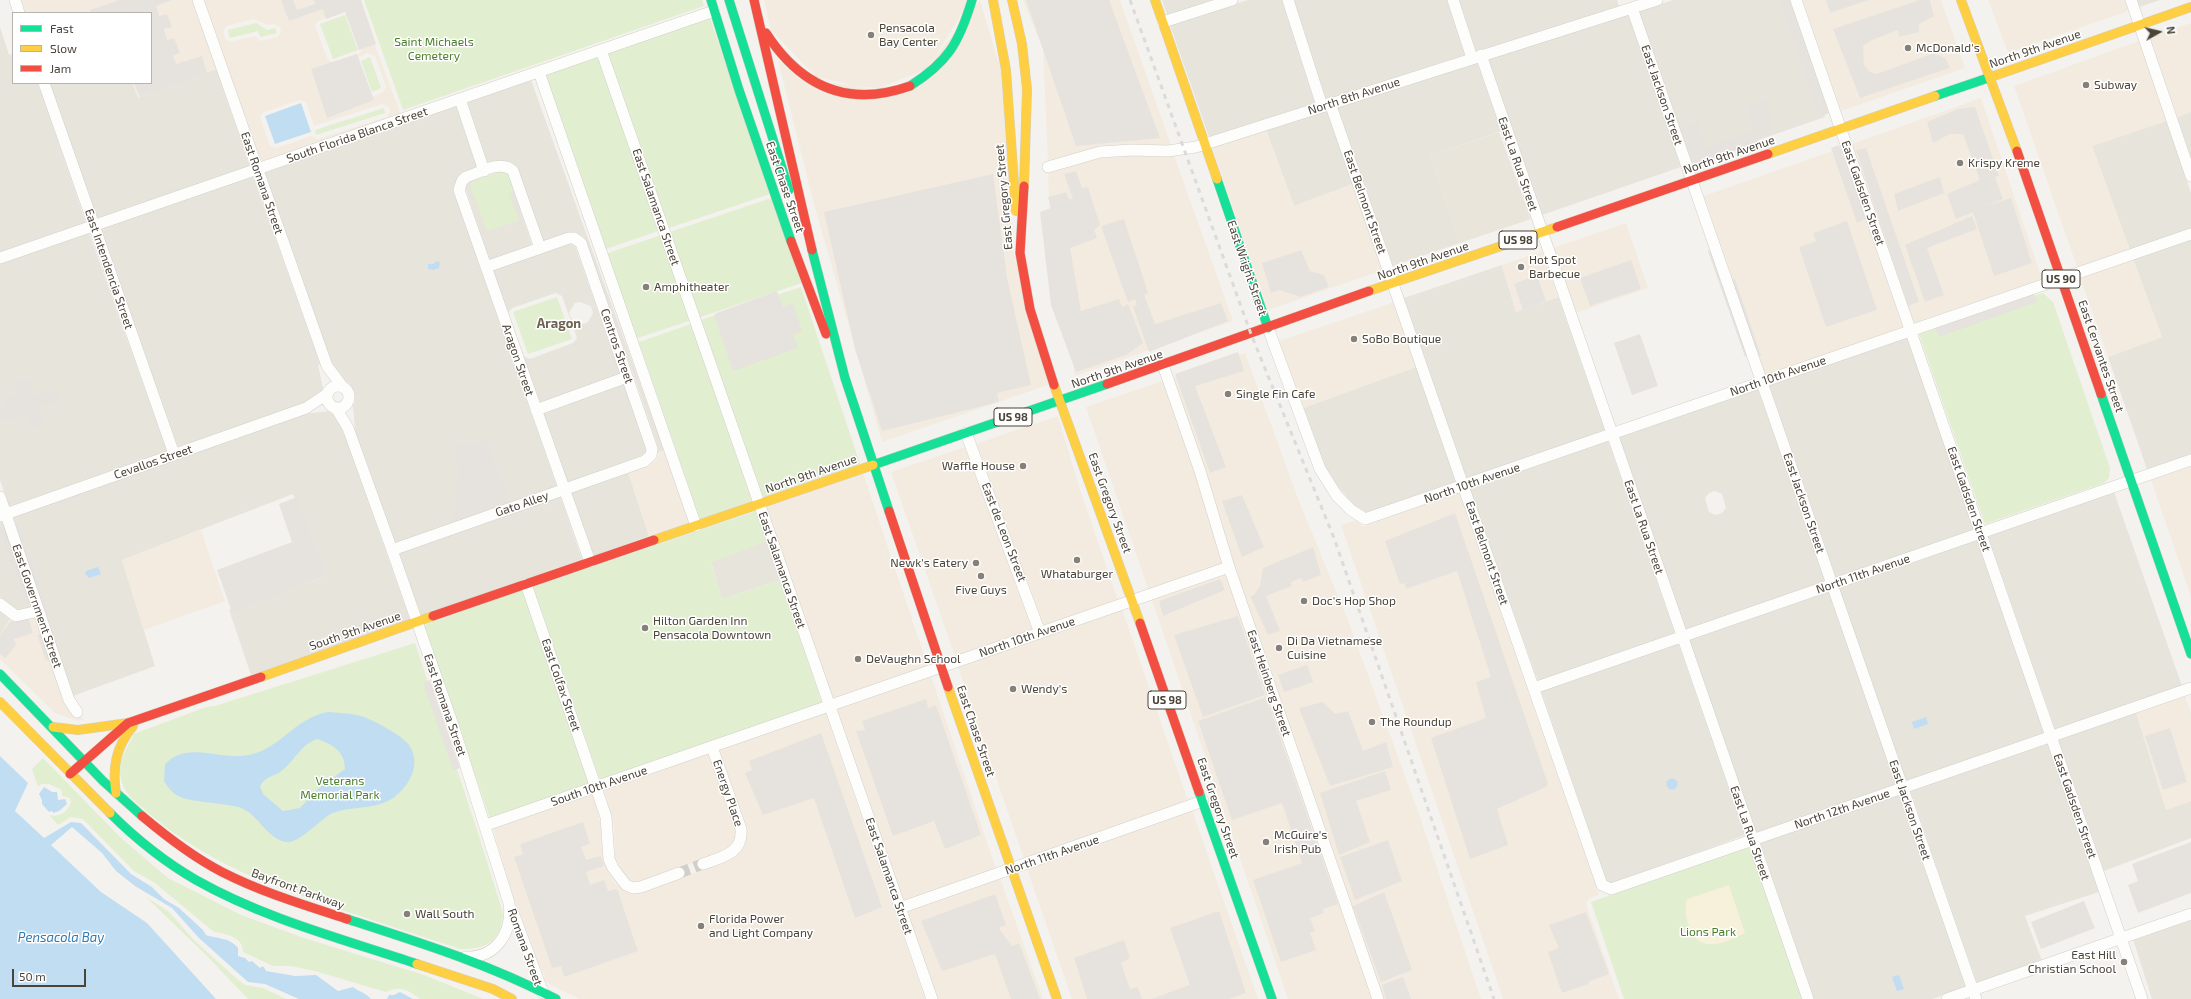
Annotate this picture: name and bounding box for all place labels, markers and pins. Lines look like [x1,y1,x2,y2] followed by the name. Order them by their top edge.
[879,21,938,49] place label: Pensacola Bay Center
[866,30,876,40] marker: Pensacola Bay Center
[1916,41,1980,55] place label: McDonald's
[1903,43,1913,53] marker: McDonald's
[2094,78,2137,92] place label: Subway
[2081,80,2091,90] marker: Subway
[1968,156,2040,170] place label: Krispy Kreme
[1955,158,1965,168] marker: Krispy Kreme
[1529,253,1580,281] place label: Hot Spot Barbecue
[1516,262,1526,272] marker: Hot Spot Barbecue
[654,280,729,294] place label: Amphitheater
[641,282,651,292] marker: Amphitheater
[1362,332,1441,346] place label: SoBo Boutique
[1349,334,1359,344] marker: SoBo Boutique
[1236,387,1315,401] place label: Single Fin Cafe
[1223,389,1233,399] marker: Single Fin Cafe
[942,459,1015,473] place label: Waffle House
[1018,461,1028,471] marker: Waffle House
[1072,555,1082,565] marker: Whataburger
[890,556,968,570] place label: Newk's Eatery
[971,558,981,568] marker: Newk's Eatery
[1041,567,1113,581] place label: Whataburger
[976,571,986,581] marker: Five Guys
[955,583,1007,597] place label: Five Guys
[1312,594,1396,608] place label: Doc's Hop Shop
[1299,596,1309,606] marker: Doc's Hop Shop
[653,614,771,642] place label: Hilton Garden Inn Pensacola Downtown
[640,623,650,633] marker: Hilton Garden Inn Pensacola Downtown
[1287,634,1382,662] place label: Di Da Vietnamese Cuisine
[1274,643,1284,653] marker: Di Da Vietnamese Cuisine
[866,652,961,666] place label: DeVaughn School
[853,654,863,664] marker: DeVaughn School
[1021,682,1067,696] place label: Wendy's
[1008,684,1018,694] marker: Wendy's
[1380,715,1452,729] place label: The Roundup
[1367,717,1377,727] marker: The Roundup
[1274,828,1327,856] place label: McGuire's Irish Pub
[1261,837,1271,847] marker: McGuire's Irish Pub
[415,907,475,921] place label: Wall South
[402,909,412,919] marker: Wall South
[709,912,813,940] place label: Florida Power and Light Company
[696,921,706,931] marker: Florida Power and Light Company
[2028,948,2116,976] place label: East Hill Christian School
[2119,957,2129,967] marker: East Hill Christian School

